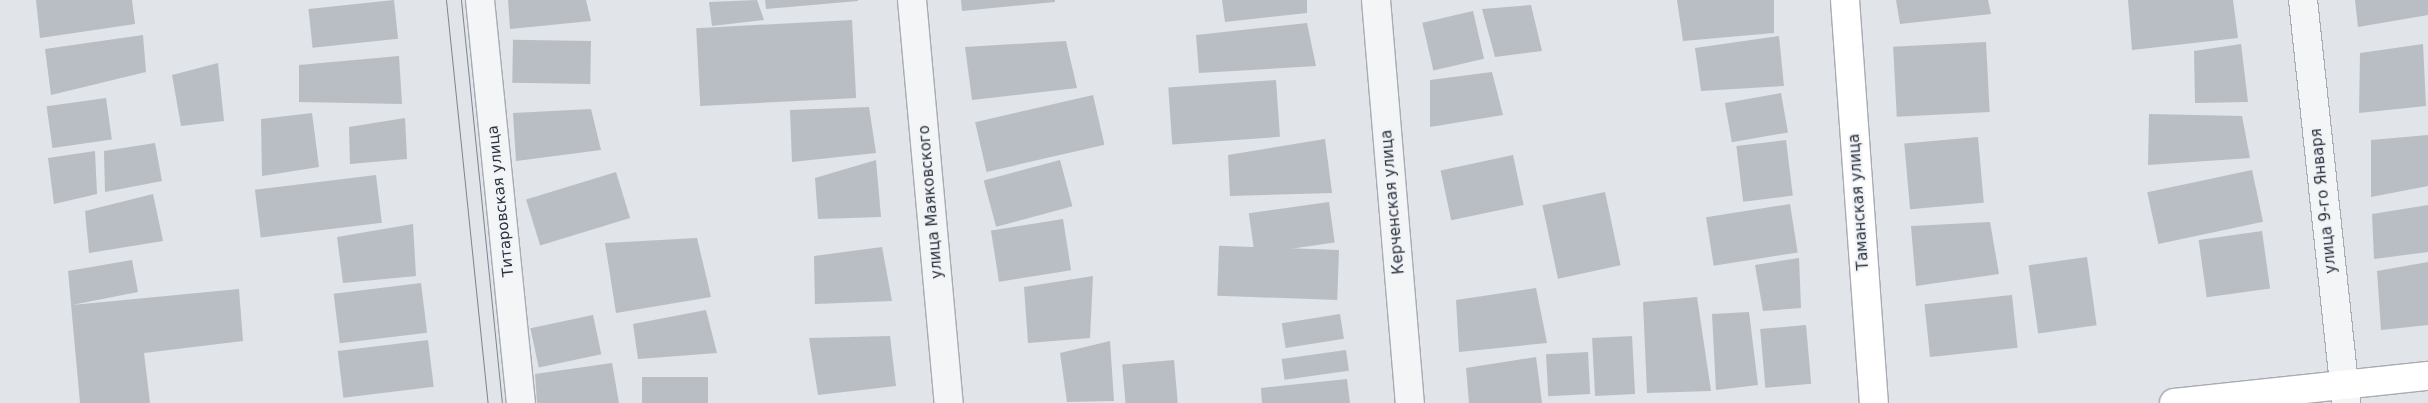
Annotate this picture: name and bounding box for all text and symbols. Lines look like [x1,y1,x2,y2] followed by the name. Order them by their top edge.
[484,124,518,278] street label: Титаровская улица
[915,124,947,280] street label: улица Маяковского
[2307,127,2341,275] street label: улица 9-го Января
[1378,129,1408,275] street label: Керченская улица
[1845,133,1873,271] street label: Таманская улица

